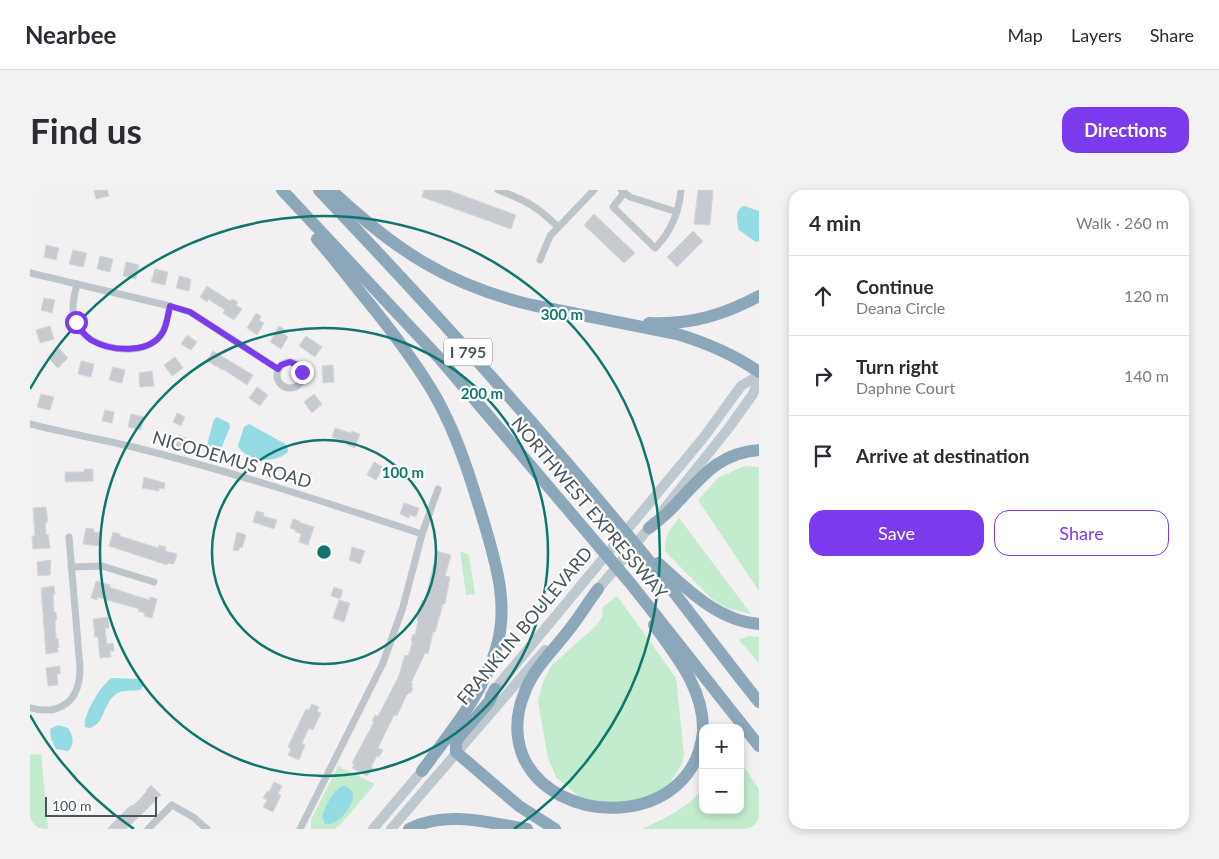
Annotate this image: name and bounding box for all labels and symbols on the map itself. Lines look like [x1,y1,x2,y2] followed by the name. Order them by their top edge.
[541,305,583,323] text: 300 m
[65,311,88,334] route start
[444,338,492,366] road number: I 795
[291,361,314,384] route end
[461,384,503,402] text: 200 m
[507,412,673,603] street label: NORTHWEST EXPRESSWAY
[150,426,314,492] street label: NICODEMUS ROAD
[382,463,424,481] text: 100 m
[452,542,597,709] street label: FRANKLIN BOULEVARD
[315,543,333,561] centre of rings
[45,794,158,817] scale bar

